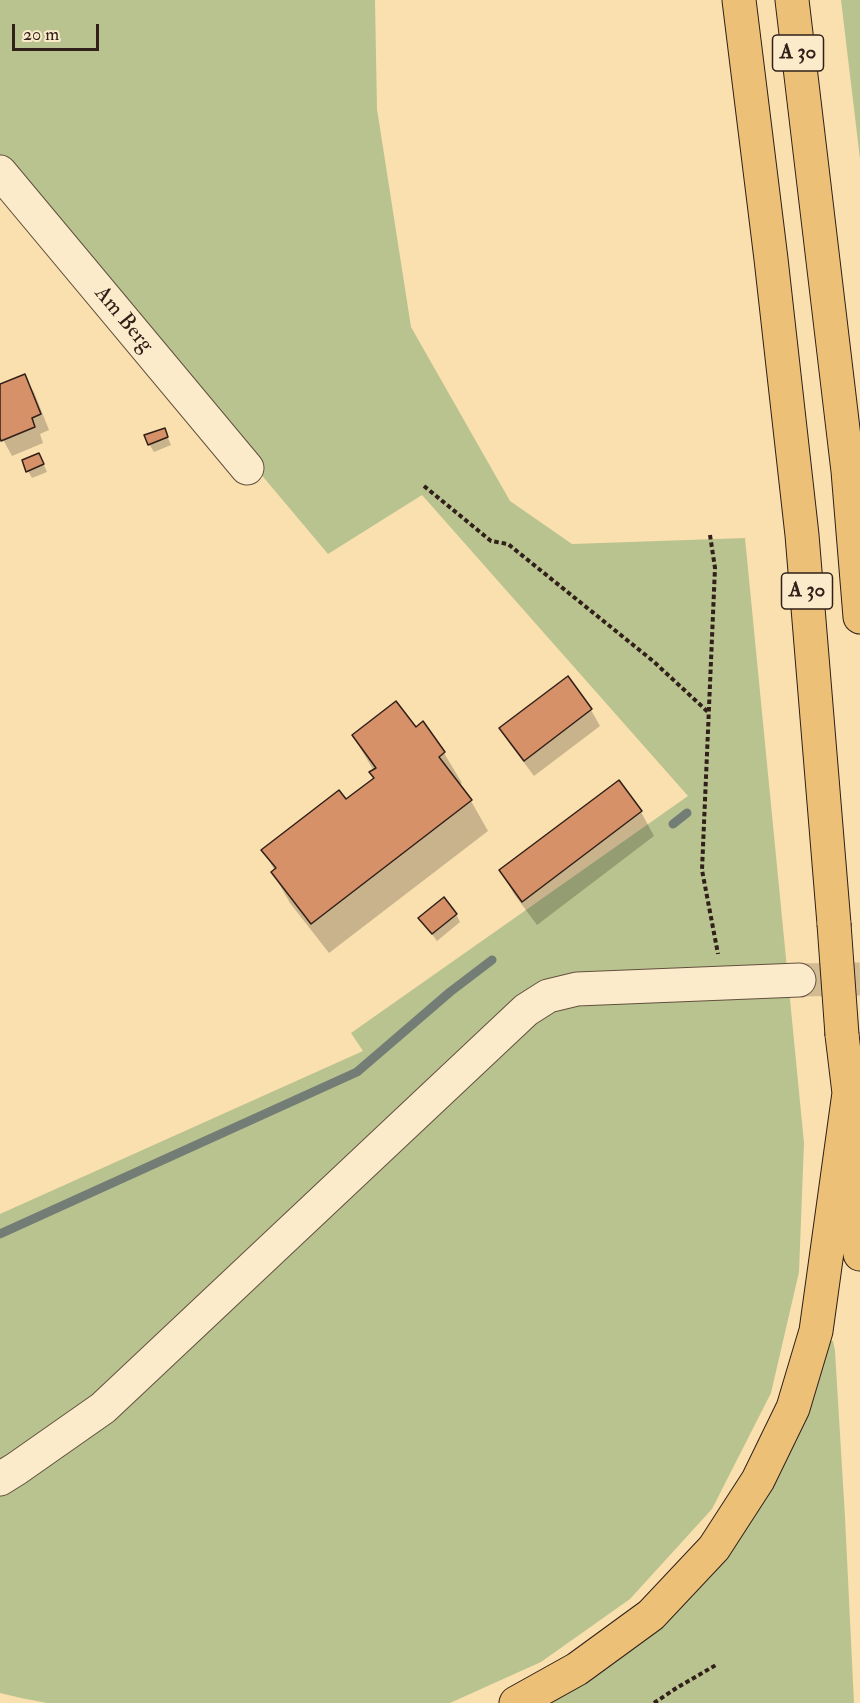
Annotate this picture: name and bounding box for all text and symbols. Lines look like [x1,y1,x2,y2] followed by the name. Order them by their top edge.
[15,12,102,50] scale bar
[23,23,59,46] text: 20 m
[772,35,824,71] road number: A 30
[88,282,158,358] street label: Am Berg
[782,573,832,609] road number: A 30

